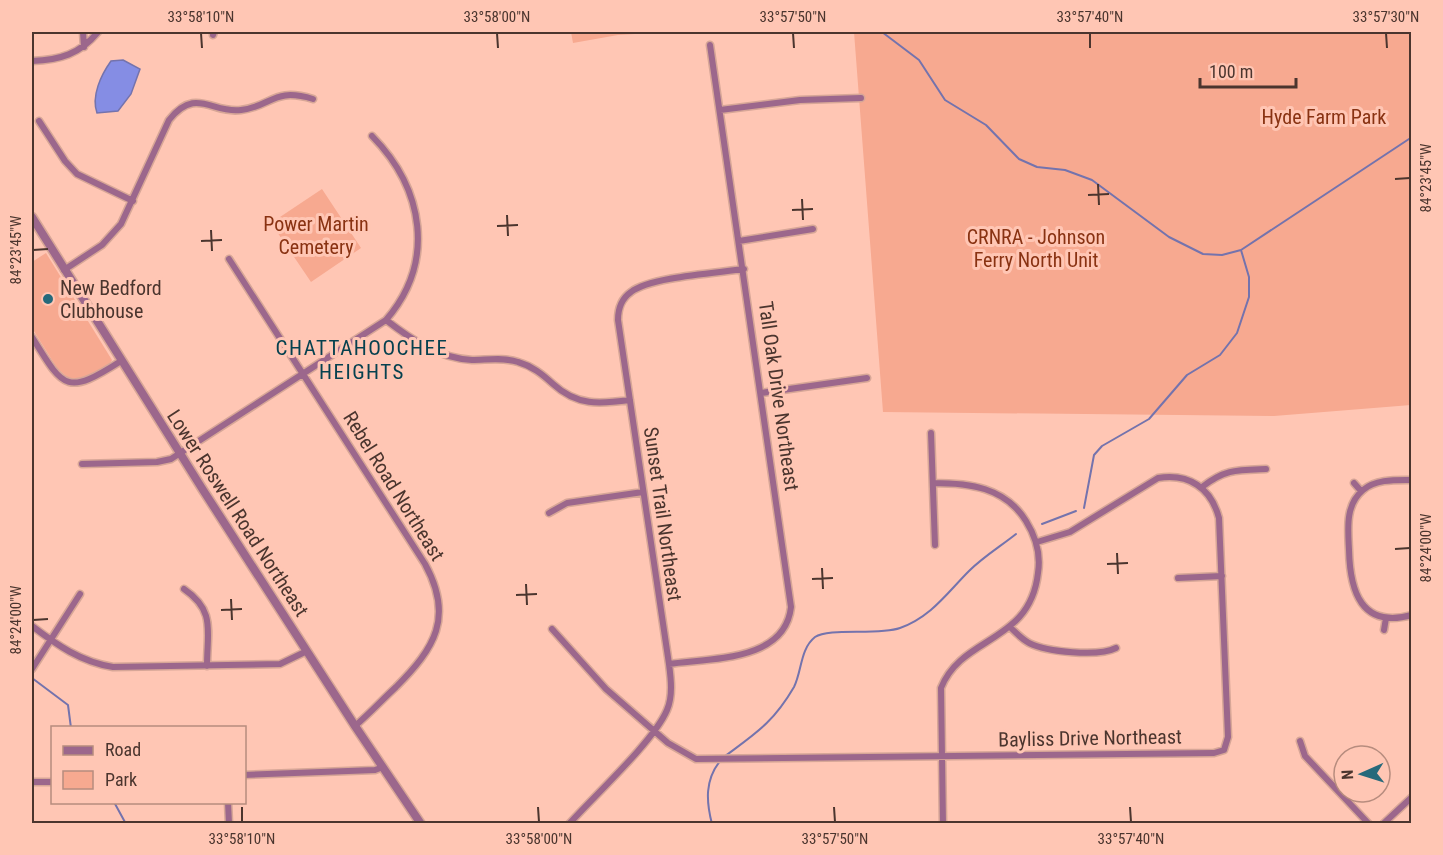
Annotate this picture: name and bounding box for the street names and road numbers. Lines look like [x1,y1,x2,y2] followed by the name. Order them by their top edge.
[754,300,804,492] street label: Tall Oak Drive Northeast
[162,405,314,621] street label: Lower Roswell Road Northeast
[338,407,450,565] street label: Rebel Road Northeast
[639,425,687,603] street label: Sunset Trail Northeast
[998,724,1182,752] street label: Bayliss Drive Northeast

